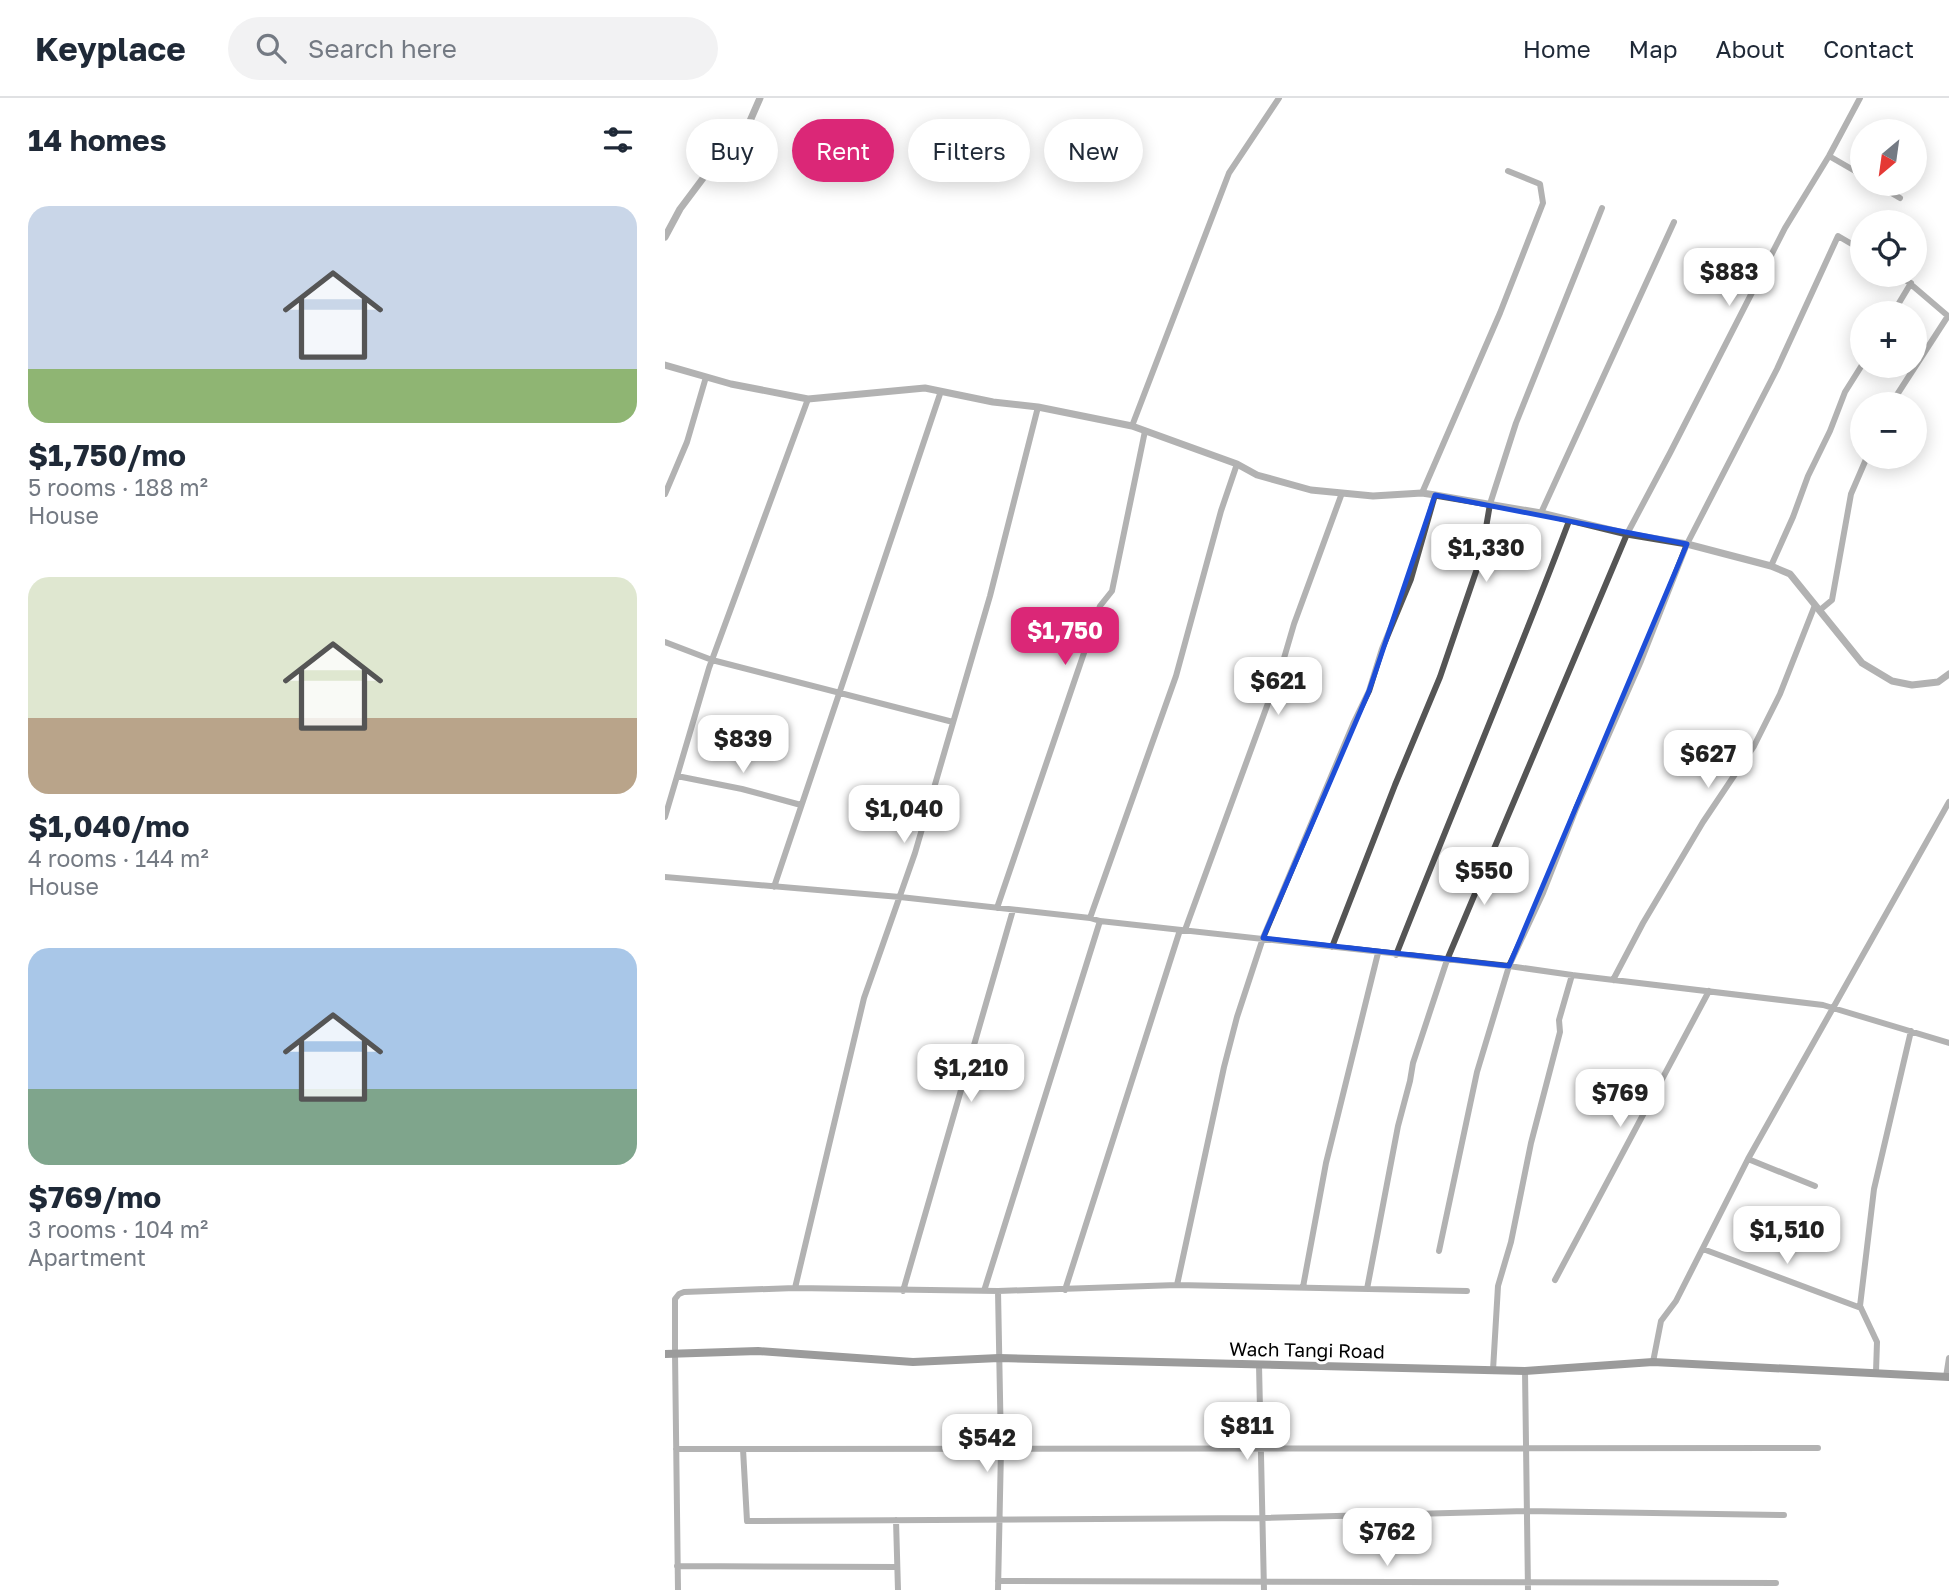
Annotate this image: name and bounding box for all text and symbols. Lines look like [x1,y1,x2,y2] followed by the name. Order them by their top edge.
[228,17,718,80] search box
[35,29,186,68] text: Keyplace
[252,29,290,67] icon: search
[308,33,457,64] text: Search here
[1523,34,1591,63] text: Home
[1629,34,1678,63] text: Map
[1716,34,1785,63] text: About
[1823,34,1914,63] text: Contact
[686,119,778,182] chip: Buy
[792,119,894,182] chip: Rent
[908,119,1030,182] chip: Filters
[1044,119,1143,182] chip: New
[1850,119,1927,196] north arrow
[1850,119,1927,469] map controls
[599,121,637,159] icon: filters
[28,122,167,158] text: 14 homes
[1850,210,1927,287] button: locate
[1688,248,1770,308] pin: $883
[270,252,396,378] icon: home
[1700,257,1758,285] text: $883
[1850,301,1927,378] button: +
[1850,392,1927,469] button: −
[28,437,186,473] text: $1,750/mo
[28,473,208,501] text: 5 rooms · 188 m²
[28,501,99,529] text: House
[1429,524,1543,584] pin: $1,330
[1447,533,1525,561] text: $1,330
[1008,608,1122,667] pin: $1,750
[1027,616,1103,644] text: $1,750
[270,623,396,749] icon: home
[1237,658,1319,717] pin: $621
[1250,666,1306,694] text: $621
[702,716,784,775] pin: $839
[714,724,772,752] text: $839
[1667,730,1749,790] pin: $627
[1680,739,1736,767] text: $627
[847,786,961,845] pin: $1,040
[865,794,943,822] text: $1,040
[28,808,190,844] text: $1,040/mo
[28,844,209,872] text: 4 rooms · 144 m²
[1443,848,1525,907] pin: $550
[1455,856,1513,884] text: $550
[28,872,99,900] text: House
[270,994,396,1120] icon: home
[914,1044,1028,1104] pin: $1,210
[933,1053,1009,1081] text: $1,210
[1579,1070,1661,1129] pin: $769
[1591,1078,1649,1106] text: $769
[28,1179,161,1215] text: $769/mo
[1730,1206,1844,1266] pin: $1,510
[28,1215,208,1243] text: 3 rooms · 104 m²
[1749,1215,1825,1243] text: $1,510
[28,1243,146,1271] text: Apartment
[1229,1337,1385,1362] street label: Wach Tangi Road
[1206,1402,1288,1462] pin: $811
[1220,1411,1274,1439] text: $811
[946,1414,1028,1474] pin: $542
[958,1423,1016,1451] text: $542
[1346,1508,1428,1568] pin: $762
[1359,1517,1415,1545] text: $762

